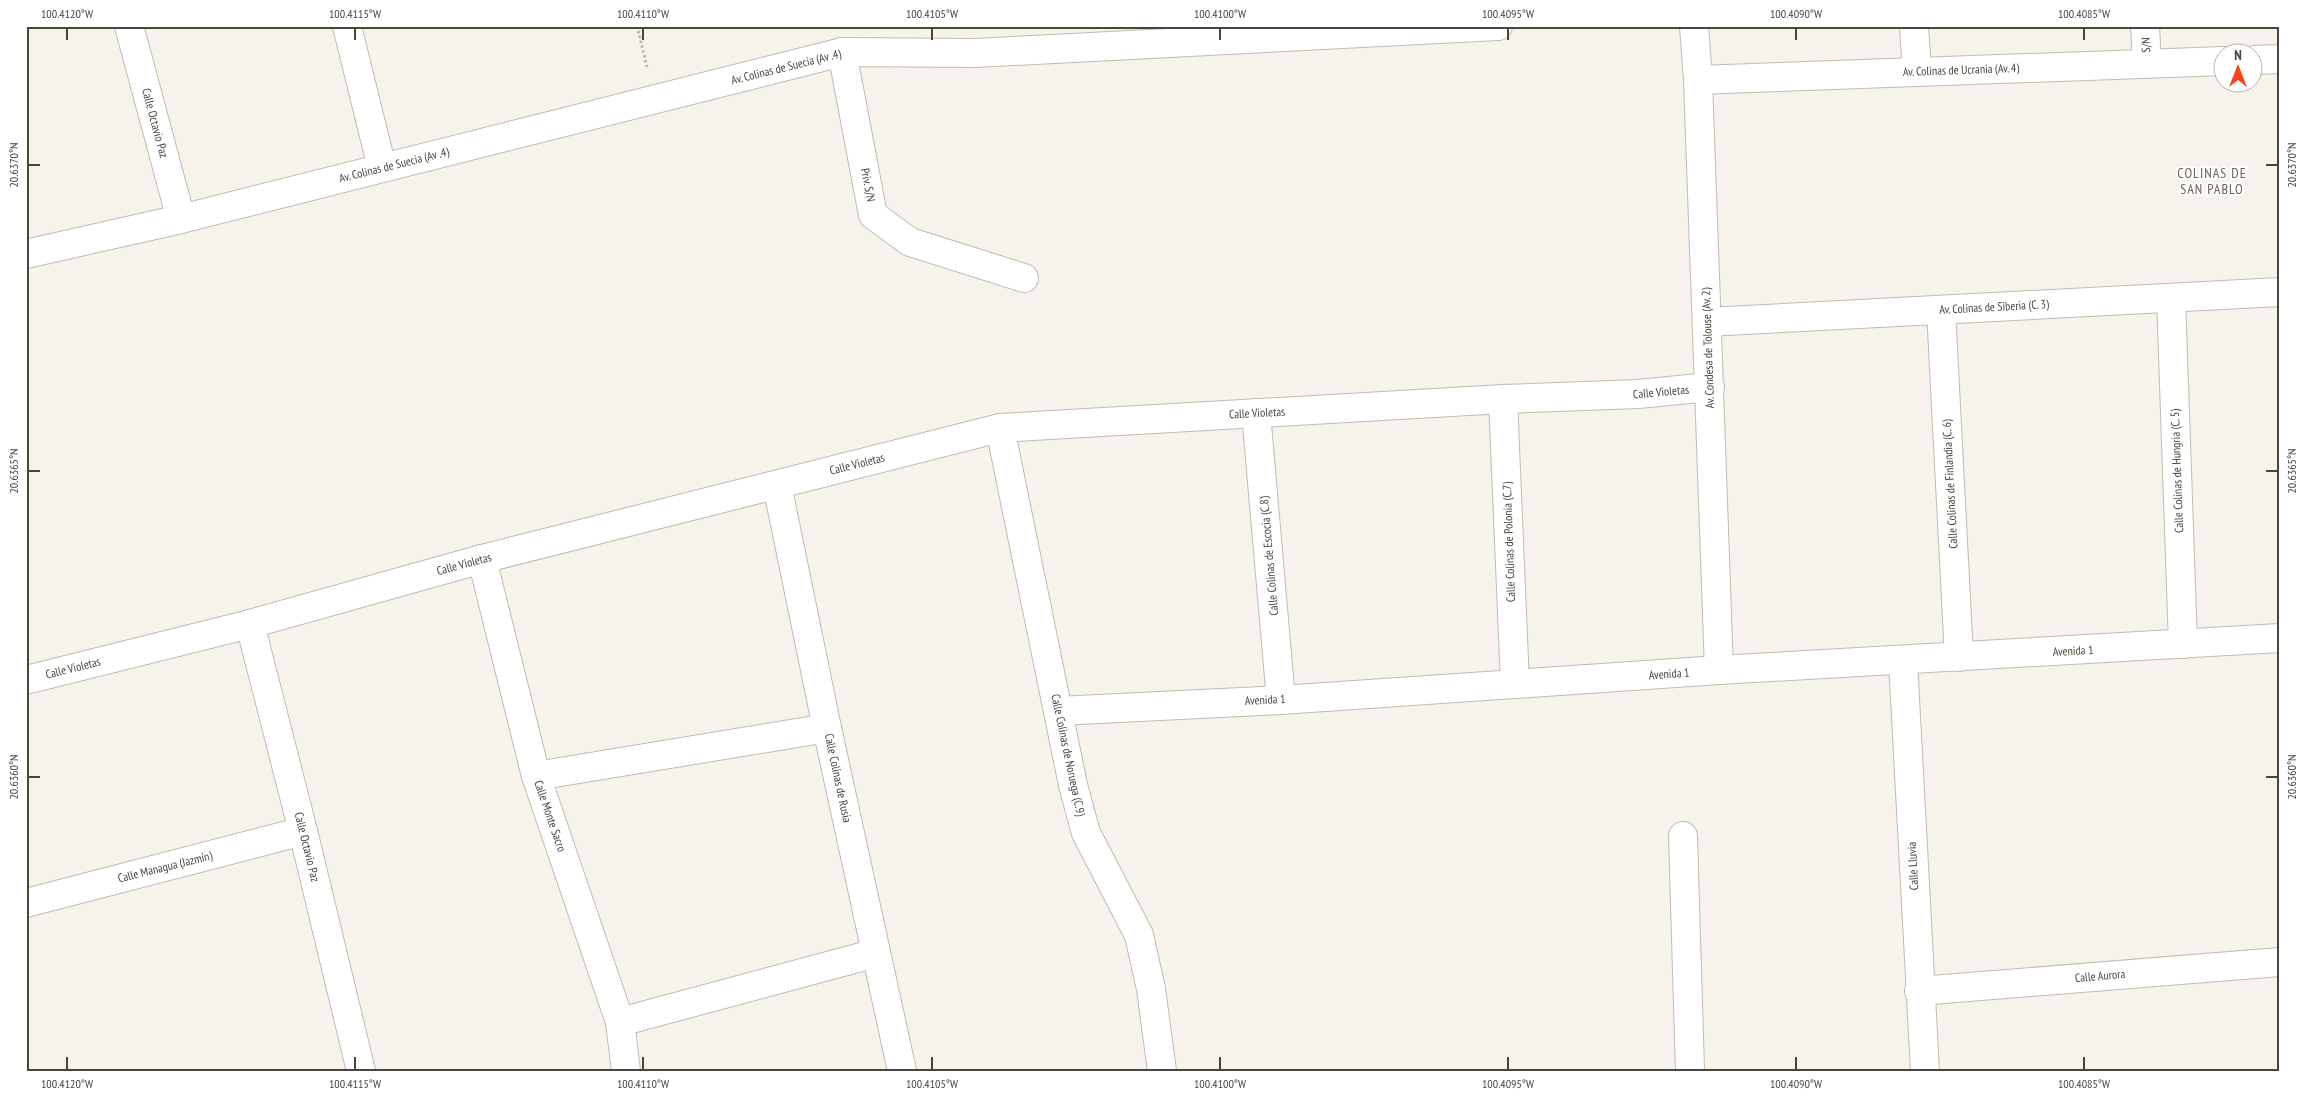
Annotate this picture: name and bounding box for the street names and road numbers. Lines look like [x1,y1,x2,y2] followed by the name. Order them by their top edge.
[2138,37,2153,53] street label: S/N
[729,46,843,87] street label: Av. Colinas de Suecia (Av .4)
[1903,60,2020,79] street label: Av. Colinas de Ucrania (Av. 4)
[139,86,172,159] street label: Calle Octavio Paz
[337,144,451,185] street label: Av. Colinas de Suecia (Av .4)
[858,167,879,203] street label: Priv. S/N
[1698,287,1717,409] street label: Av. Condesa de Tolouse (Av. 2)
[1939,296,2049,317] street label: Av. Colinas de Siberia (C. 3)
[1632,382,1690,401] street label: Calle Violetas
[1229,404,1285,421] street label: Calle Violetas
[2167,409,2186,533] street label: Calle Colinas de Hungria (C. 5)
[1939,419,1960,549] street label: Calle Colinas de Finlandia (C. 6)
[828,449,886,478] street label: Calle Violetas
[1499,481,1518,602] street label: Calle Colinas de Polonia (C.7)
[1256,496,1281,616] street label: Calle Colinas de Escocia (C.8)
[435,549,493,578] street label: Calle Violetas
[2052,642,2094,659] street label: Avenida 1
[44,653,102,682] street label: Calle Violetas
[1648,665,1690,682] street label: Avenida 1
[1244,691,1286,708] street label: Avenida 1
[1048,692,1089,818] street label: Calle Colinas de Noruega (C.9)
[822,732,855,824] street label: Calle Colinas de Rusia
[531,778,570,854] street label: Calle Monte Sacro
[292,810,323,883] street label: Calle Octavio Paz
[1904,841,1921,891] street label: Calle Lluvia
[116,847,214,885] street label: Calle Managua (Jazmín)
[2074,966,2126,985] street label: Calle Aurora

